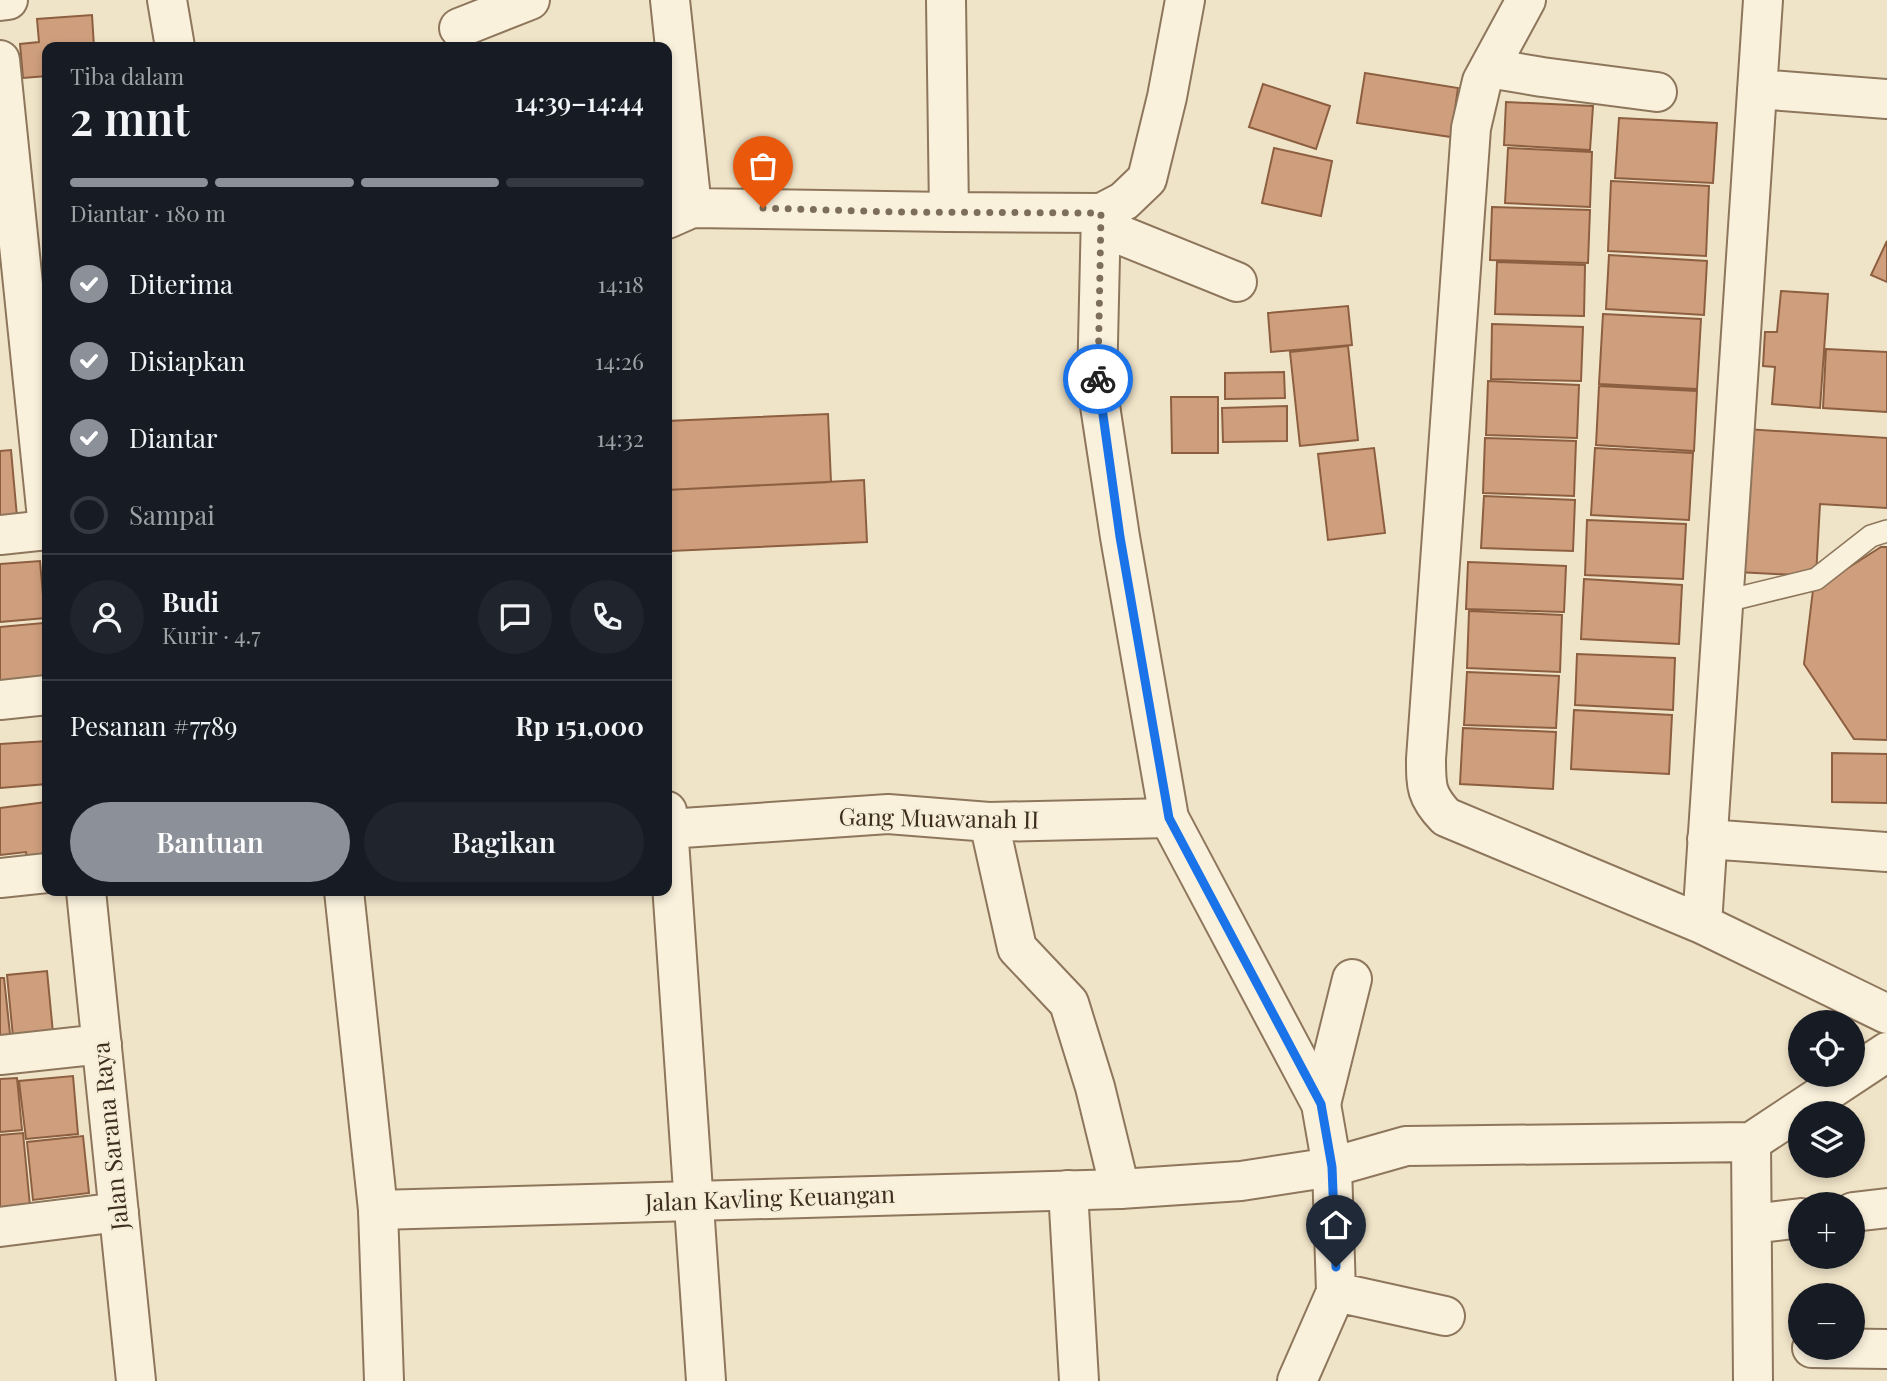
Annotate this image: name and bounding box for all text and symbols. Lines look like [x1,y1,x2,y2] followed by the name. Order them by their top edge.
[70,60,184,91] text: Tiba dalam
[514,84,644,119] text: 14:39–14:44
[70,86,190,148] text: 2 mnt
[733,136,793,208] pin
[744,147,782,185] icon: bag
[70,197,226,228] text: Diantar · 180 m
[70,265,108,303] icon: check
[129,266,233,301] text: Diterima
[598,268,644,299] text: 14:18
[70,342,108,380] icon: check
[129,343,245,378] text: Disiapkan
[1063,344,1133,414] courier
[595,345,644,376] text: 14:26
[1079,360,1117,398] icon: bike
[70,419,108,457] icon: check
[129,420,218,455] text: Diantar
[597,422,644,453] text: 14:32
[129,497,215,532] text: Sampai
[70,580,144,654] button: person
[478,580,552,654] button: chat
[570,580,644,654] button: phone
[162,584,219,619] text: Budi
[162,619,261,650] text: Kurir · 4.7
[70,708,238,743] text: Pesanan #7789
[515,708,644,743] text: Rp 151,000
[838,799,1040,835] street label: Gang Muawanah II
[70,802,350,882] button: Bantuan
[364,802,644,882] button: Bagikan
[1788,1010,1865,1360] map controls
[1788,1010,1865,1087] button: locate
[83,1040,135,1233] street label: Jalan Sarana Raya
[1788,1101,1865,1178] button: layers
[643,1177,896,1217] street label: Jalan Kavling Keuangan
[1788,1192,1865,1269] button: +
[1306,1195,1366,1267] pin
[1317,1206,1355,1244] icon: home
[1788,1283,1865,1360] button: −

